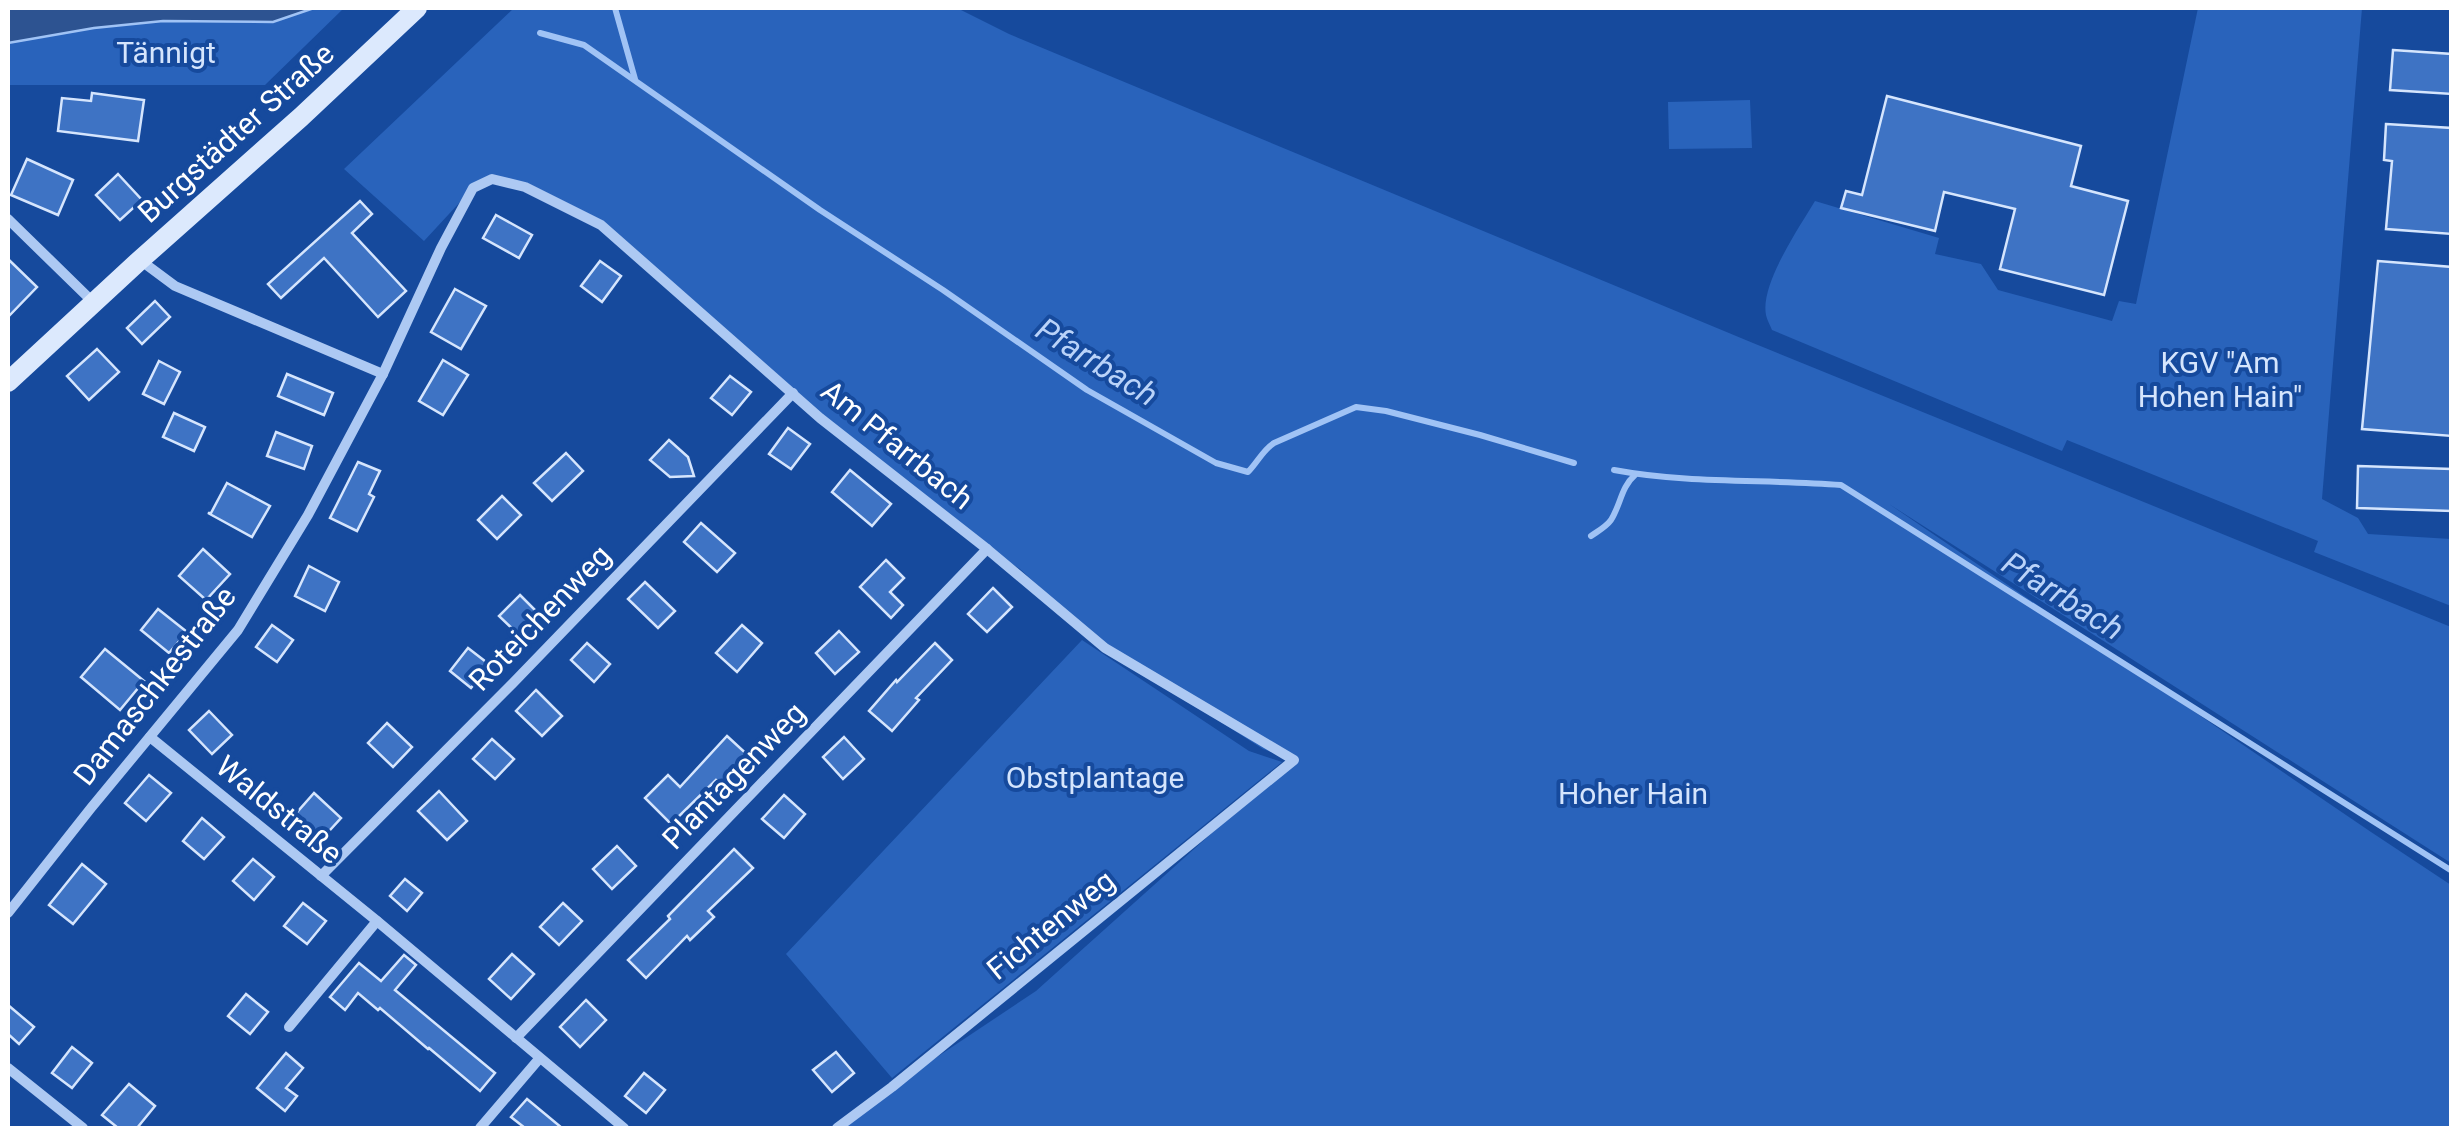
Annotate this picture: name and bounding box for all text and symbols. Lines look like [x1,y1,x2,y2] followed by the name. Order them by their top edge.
[116,35,216,70] park label: Tännigt
[131,36,341,230] street label: Burgstädter Straße
[1029,310,1165,414] water label: Pfarrbach
[2138,345,2302,414] park label: KGV "Am Hohen Hain"
[815,373,980,516] street label: Am Pfarrbach
[462,538,618,698] street label: Roteichenweg
[1995,544,2131,648] water label: Pfarrbach
[66,580,243,792] street label: Damaschkestraße
[655,695,812,856] street label: Plantagenweg
[209,748,349,871] street label: Waldstraße
[1006,760,1184,795] park label: Obstplantage
[1558,776,1708,811] park label: Hoher Hain
[980,863,1121,987] street label: Fichtenweg

